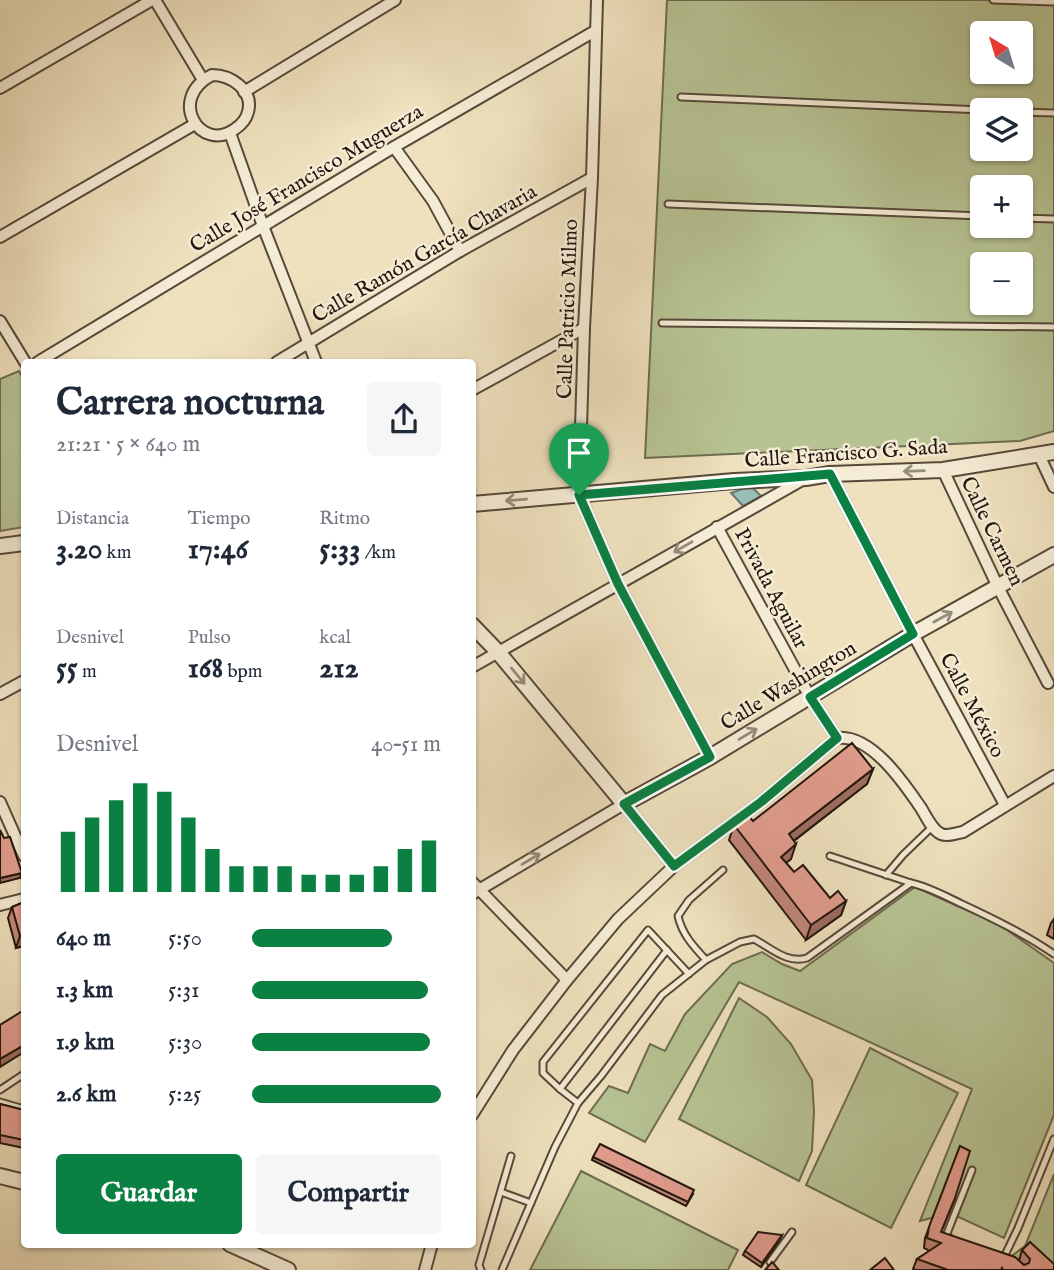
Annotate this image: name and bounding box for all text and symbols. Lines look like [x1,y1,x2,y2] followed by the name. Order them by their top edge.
[970,21,1032,84] north arrow
[970,21,1033,315] map controls
[185,98,429,260] street label: Calle José Francisco Muguerza
[970,98,1033,161] button: layers
[970,175,1033,238] button: +
[307,178,543,330] street label: Calle Ramón García Chavaria
[552,219,585,400] street label: Calle Patricio Milmo
[970,252,1033,315] button: −
[56,380,324,428] text: Carrera nocturna
[367,382,441,456] button: share
[549,423,609,495] pin
[56,430,200,459] text: 21:21 · 5 × 640 m
[560,434,598,472] icon: arrive
[744,434,949,475] street label: Calle Francisco G. Sada
[902,464,925,477] one-way arrow
[954,472,1030,591] street label: Calle Carmen
[505,494,528,507] one-way arrow
[56,507,129,531] text: Distancia
[188,507,250,531] text: Tiempo
[319,507,370,531] text: Ritmo
[727,524,814,654] street label: Privada Aguilar
[56,531,102,569] text: 3.20
[188,531,248,569] text: 17:46
[319,531,361,569] text: 5:33
[673,540,693,554] one-way arrow
[102,541,131,565] text: km
[361,541,396,565] text: /km
[932,610,953,624] one-way arrow
[56,626,124,650] text: Desnivel
[188,626,231,650] text: Pulso
[319,626,351,650] text: kcal
[716,635,862,737] street label: Calle Washington
[933,649,1011,763] street label: Calle México
[56,650,78,688] text: 55
[188,650,223,688] text: 168
[319,650,359,688] text: 212
[78,660,97,684] text: m
[223,660,263,684] text: bpm
[510,666,526,684] one-way arrow
[737,727,757,741] one-way arrow
[56,730,138,759] text: Desnivel
[371,730,441,759] text: 40–51 m
[521,852,541,866] one-way arrow
[56,924,111,953] text: 640 m
[168,924,202,953] text: 5:50
[56,976,113,1005] text: 1.3 km
[168,976,200,1005] text: 5:31
[56,1028,115,1057] text: 1.9 km
[168,1028,202,1057] text: 5:30
[56,1080,117,1109] text: 2.6 km
[168,1080,201,1109] text: 5:25
[56,1154,242,1234] button: Guardar
[256,1154,441,1234] button: Compartir

